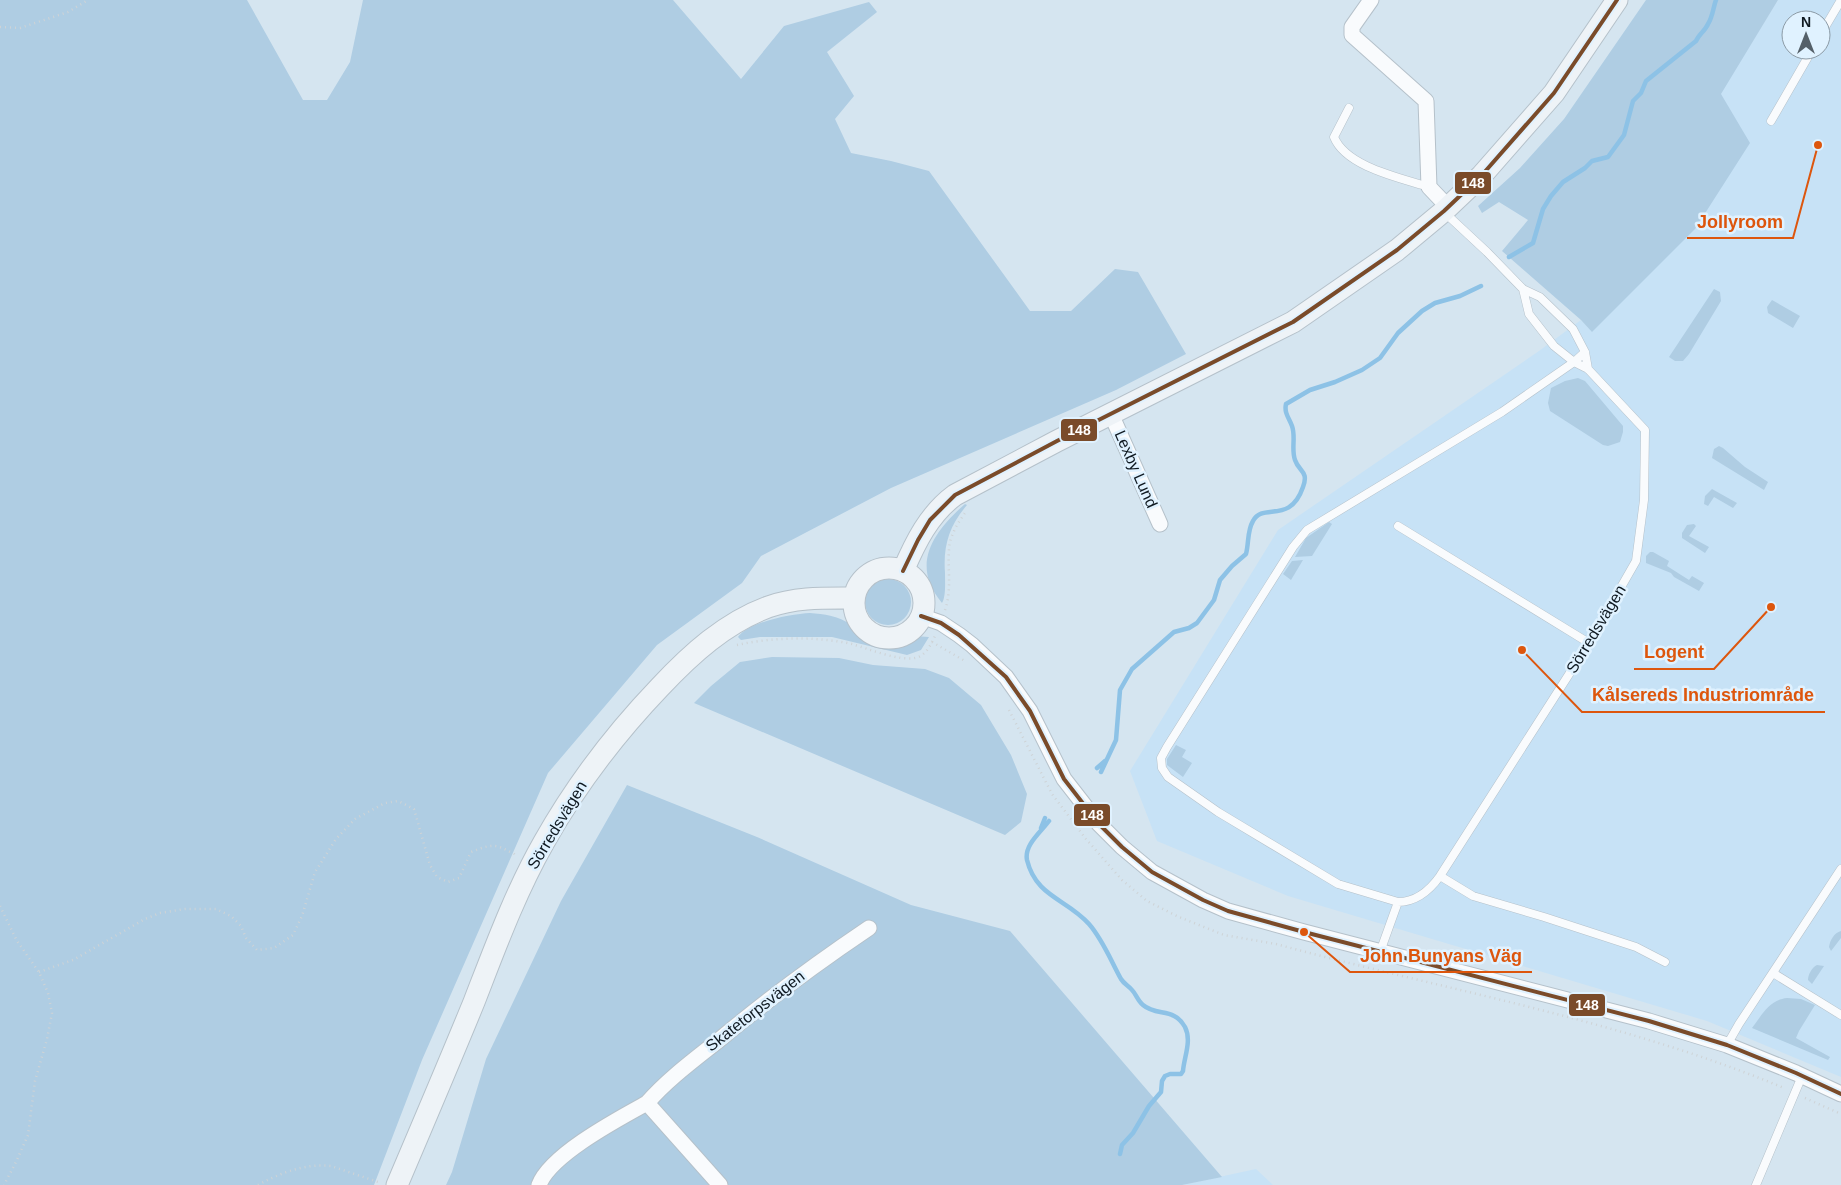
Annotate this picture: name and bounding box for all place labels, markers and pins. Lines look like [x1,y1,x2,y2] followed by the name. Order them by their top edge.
[1687,205,1793,238] callout: Jollyroom
[1634,636,1714,669] callout: Logent
[1582,679,1825,712] callout: Kålsereds Industriområde
[1350,939,1532,972] callout: John Bunyans Väg

